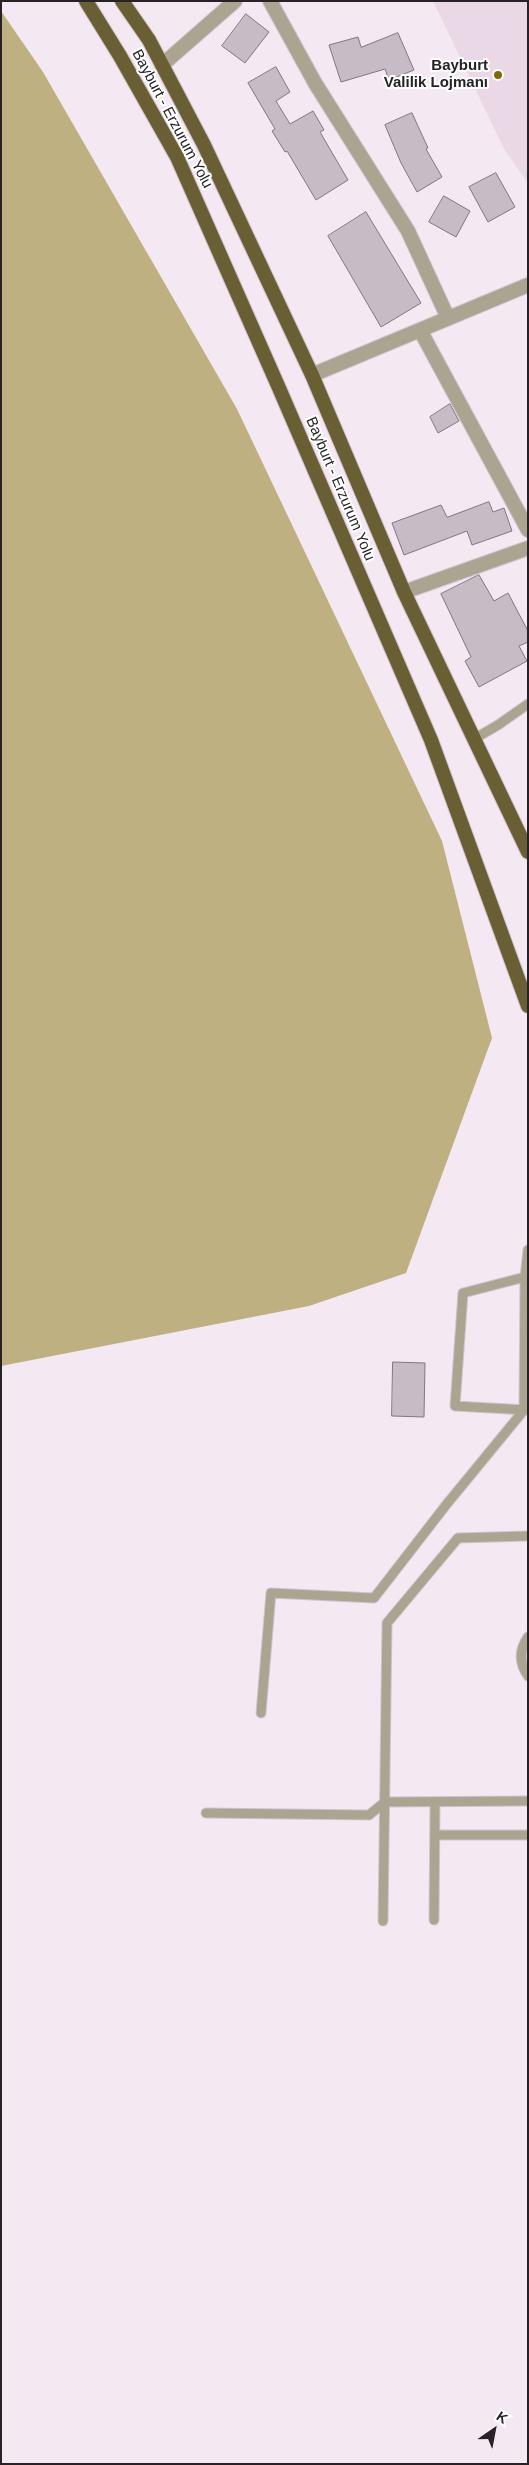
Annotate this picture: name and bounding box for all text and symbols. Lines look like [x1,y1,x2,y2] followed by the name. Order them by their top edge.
[128,47,216,191] street label: Bayburt - Erzurum Yolu
[384,57,488,92] place label: Bayburt Valilik Lojmanı
[492,69,504,81] marker: Bayburt Valilik Lojmanı
[302,414,378,564] street label: Bayburt - Erzurum Yolu
[469,2405,519,2455] north arrow
[494,2408,511,2427] text: K

